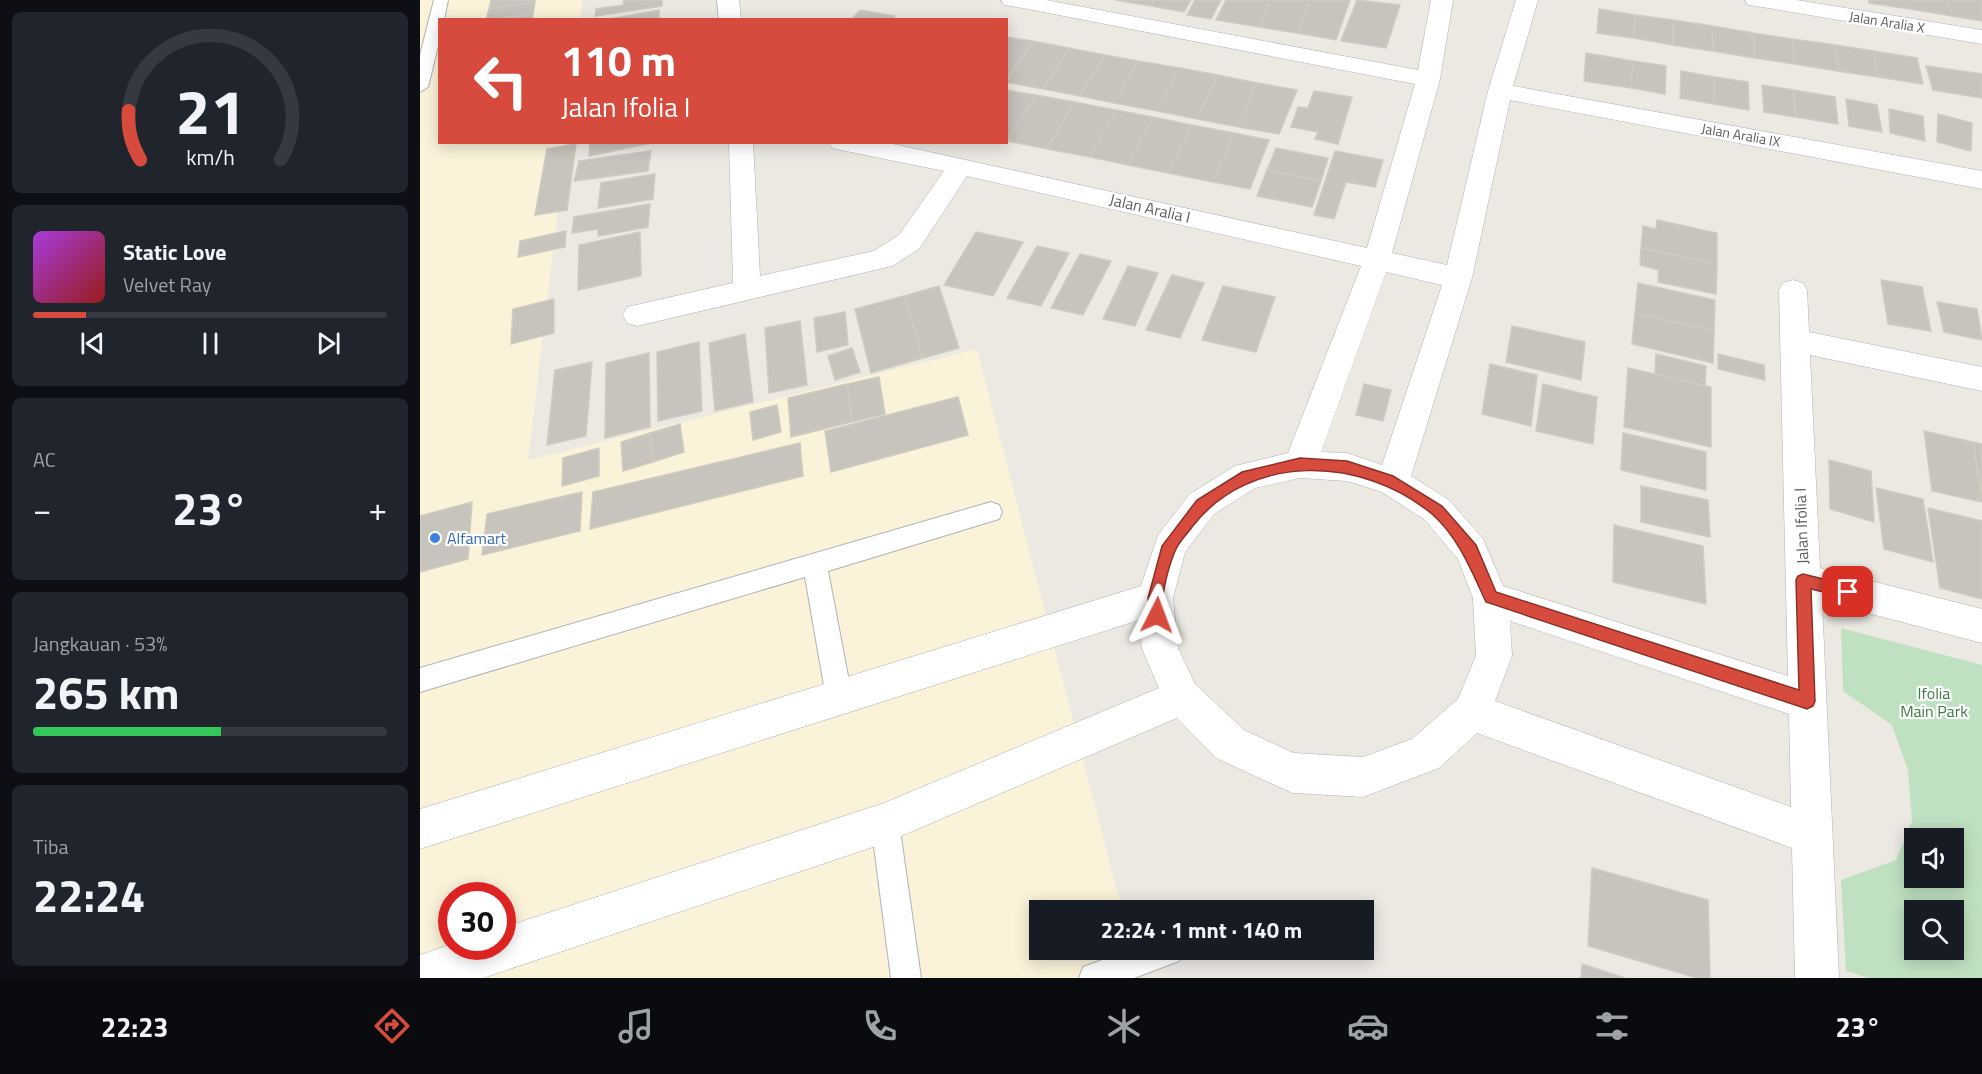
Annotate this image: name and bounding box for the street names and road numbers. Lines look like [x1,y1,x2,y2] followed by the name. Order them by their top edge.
[1848,5,1927,38] street label: Jalan Aralia X
[1700,117,1782,152] street label: Jalan Aralia IX
[1107,187,1193,229] street label: Jalan Aralia I
[1788,487,1814,565] street label: Jalan Ifolia I

